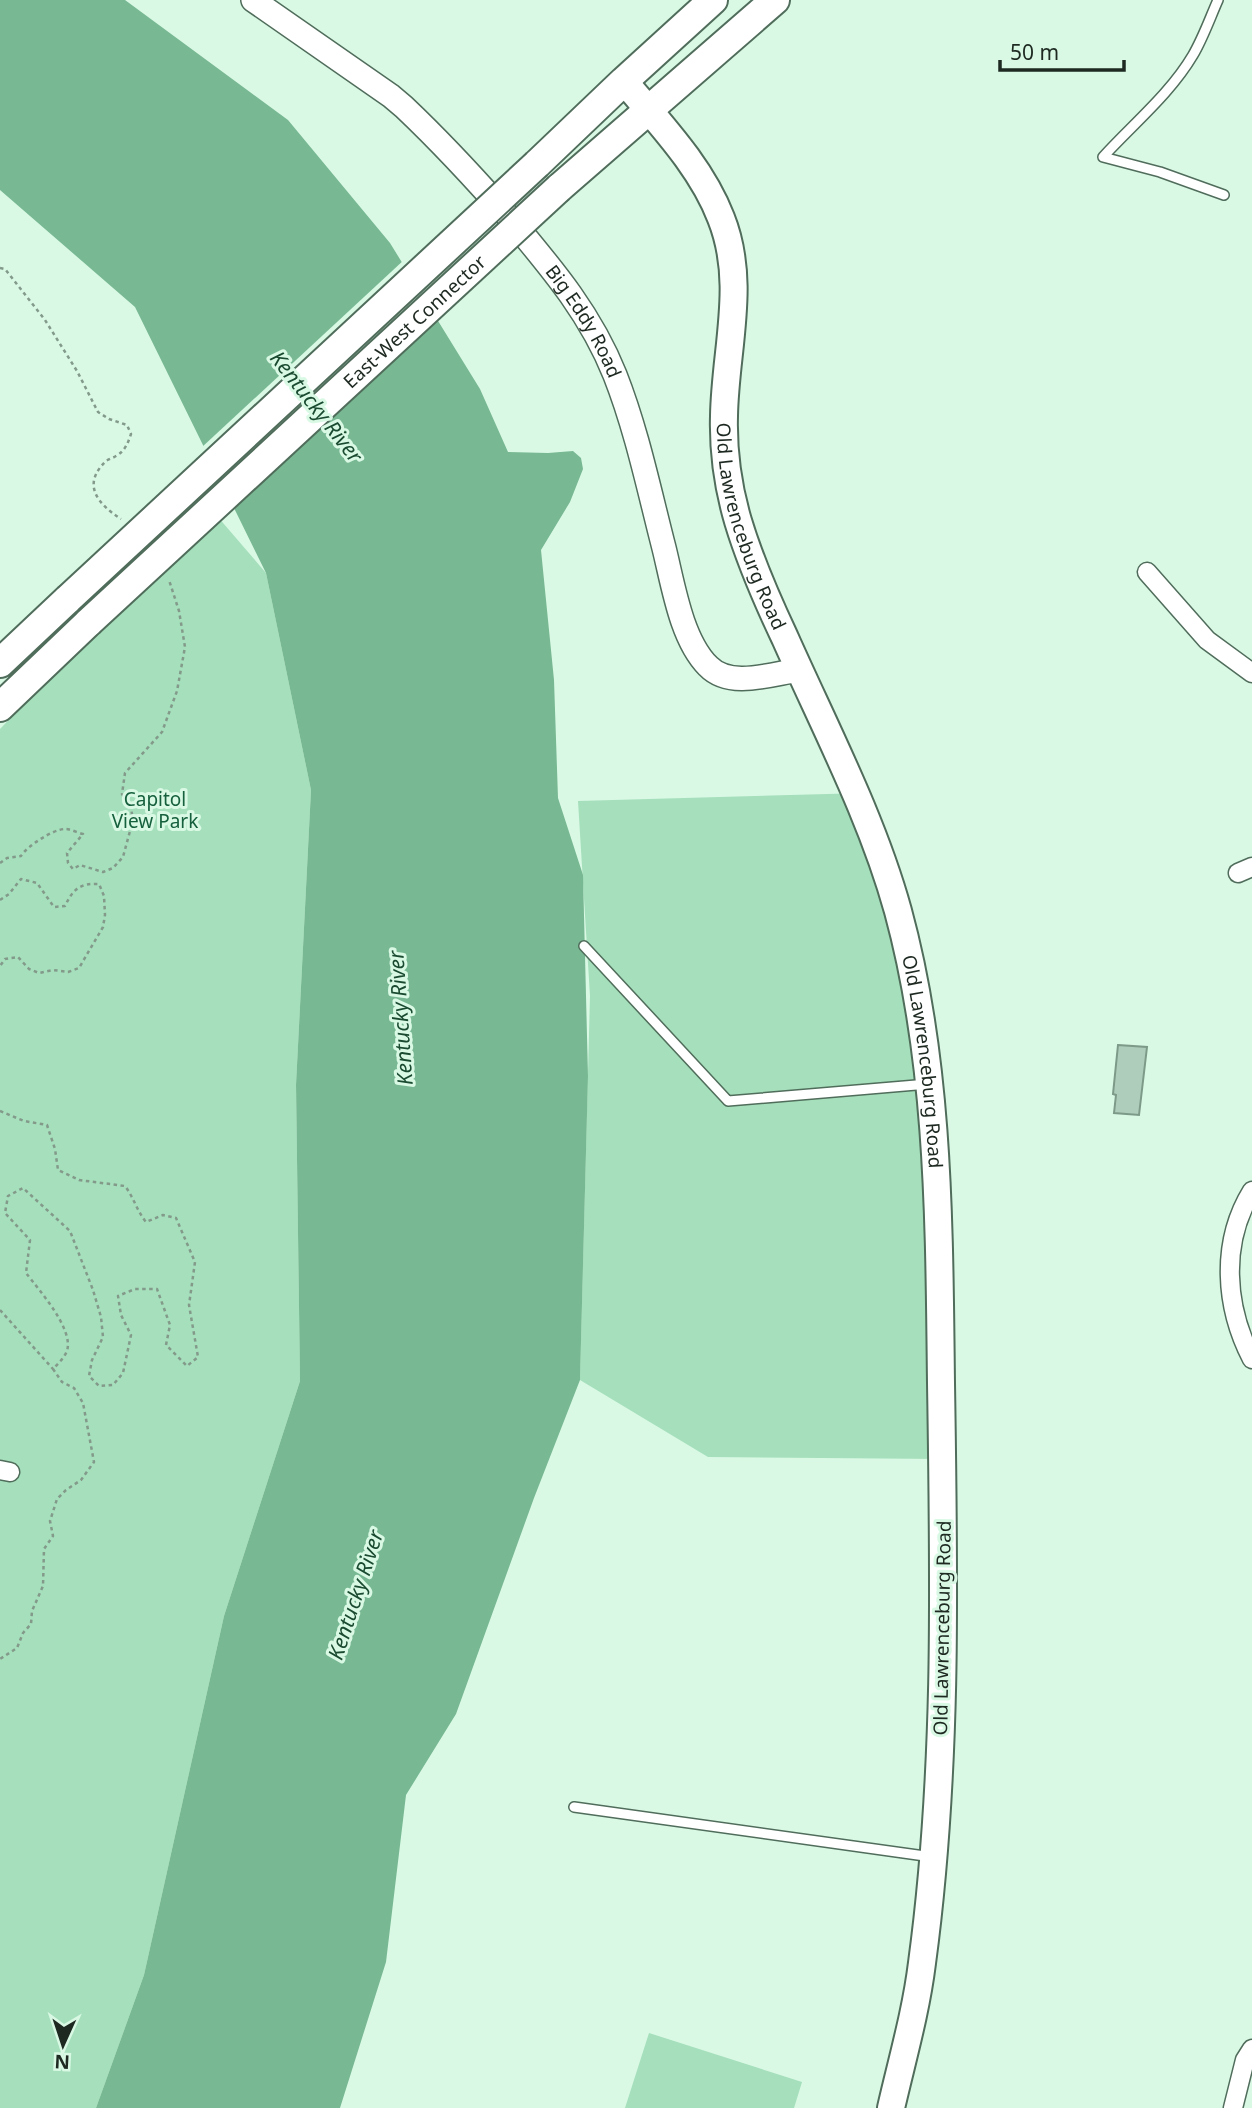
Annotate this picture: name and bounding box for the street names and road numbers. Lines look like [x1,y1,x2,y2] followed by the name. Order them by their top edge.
[338,249,491,394] street label: East-West Connector
[540,259,628,382] street label: Big Eddy Road
[711,423,792,634] street label: Old Lawrenceburg Road
[896,952,949,1169] street label: Old Lawrenceburg Road
[927,1520,957,1736] street label: Old Lawrenceburg Road

